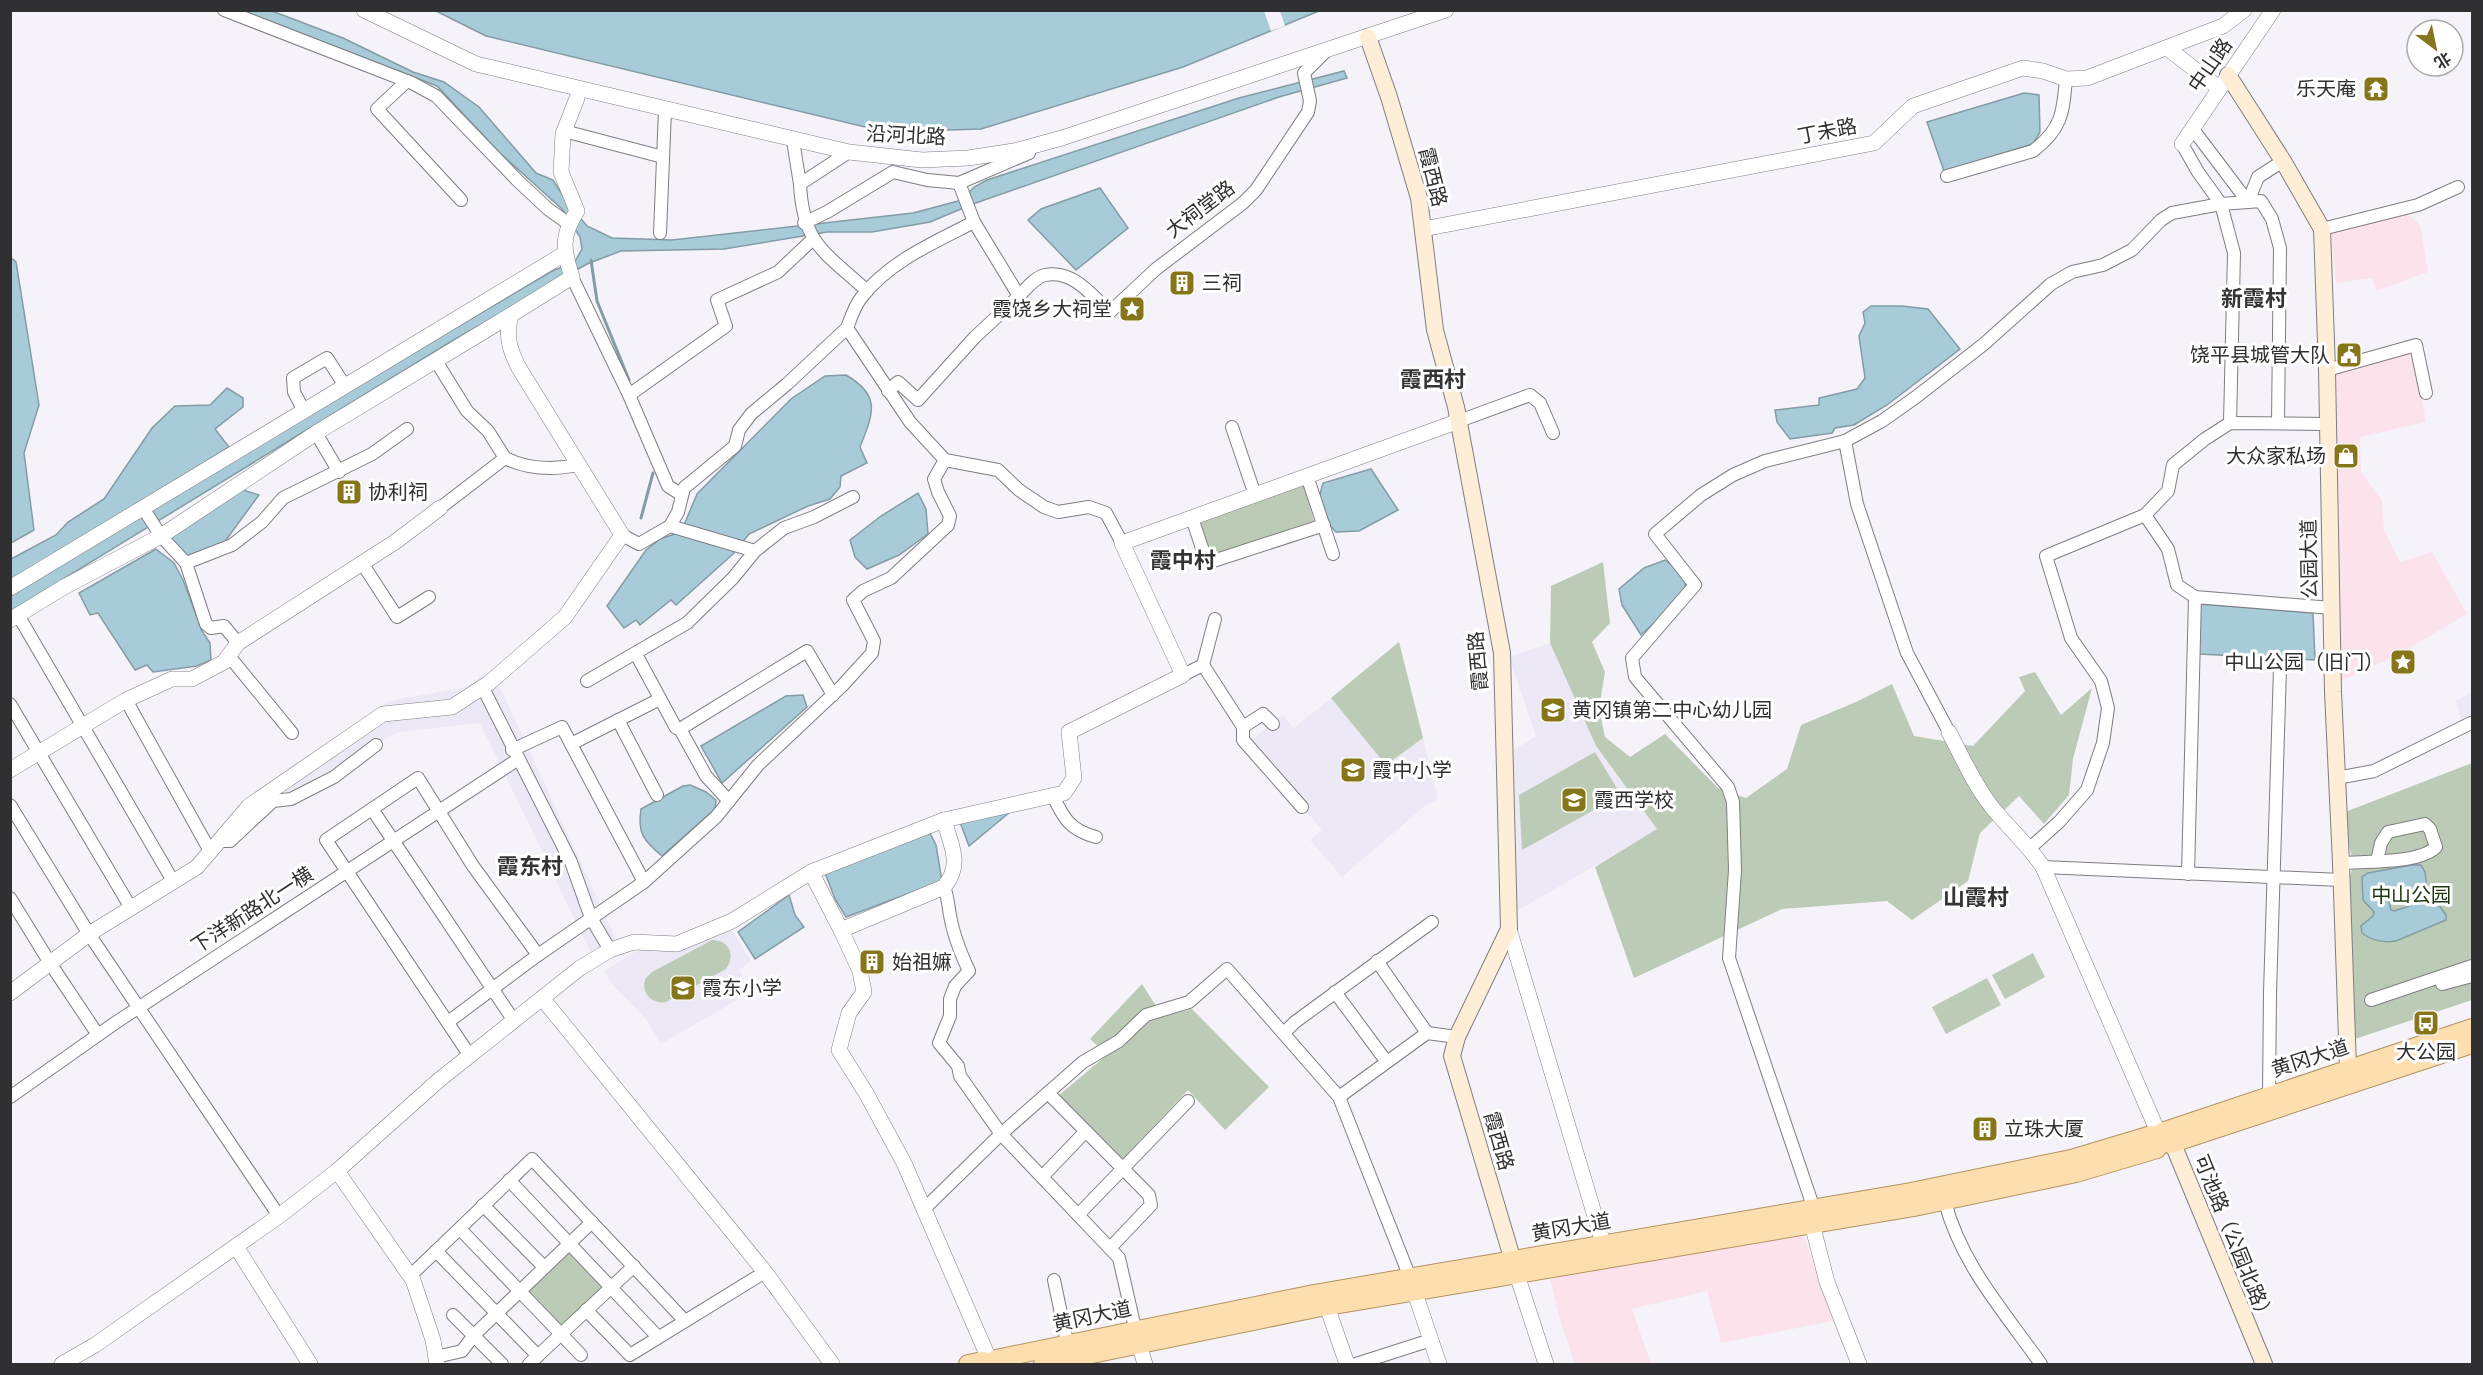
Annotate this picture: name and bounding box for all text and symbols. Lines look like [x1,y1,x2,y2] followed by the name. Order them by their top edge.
[2405,18,2465,78] north arrow
[2183,34,2237,96] street label: 中山路
[2431,48,2455,73] text: 北
[2361,74,2391,104] temple icon: 乐天庵
[2296,77,2356,101] place label: 乐天庵
[1795,113,1859,149] street label: 丁未路
[865,121,947,149] street label: 沿河北路
[1414,145,1452,209] street label: 霞西路
[1161,175,1239,243] street label: 大祠堂路
[1167,268,1197,298] building icon: 三祠
[1202,271,1242,295] place label: 三祠
[2221,285,2287,312] district label: 新霞村
[1117,294,1147,324] place icon: 霞饶乡大祠堂
[992,297,1112,321] place label: 霞饶乡大祠堂
[2334,340,2364,370] public building icon: 饶平县城管大队
[2190,343,2330,367] place label: 饶平县城管大队
[1400,366,1466,393] district label: 霞西村
[2331,441,2361,471] shop icon: 大众家私场
[2226,444,2326,468] place label: 大众家私场
[334,477,364,507] building icon: 协利祠
[368,480,428,504] place label: 协利祠
[2296,519,2322,599] street label: 公园大道
[1150,547,1216,574] district label: 霞中村
[1463,630,1493,692] street label: 霞西路
[2388,647,2418,677] place icon: 中山公园（旧门）
[2224,650,2384,674] place label: 中山公园（旧门）
[1538,695,1568,725] school or university icon: 黄冈镇第二中心幼儿园
[1572,698,1772,722] place label: 黄冈镇第二中心幼儿园
[1338,755,1368,785] school or university icon: 霞中小学
[1372,758,1452,782] place label: 霞中小学
[1559,785,1589,815] school or university icon: 霞西学校
[1594,788,1674,812] place label: 霞西学校
[497,853,563,880] district label: 霞东村
[187,862,317,958] street label: 下洋新路北一横
[2371,883,2451,907] park label: 中山公园
[1943,884,2009,911] district label: 山霞村
[857,947,887,977] building icon: 始祖嫲
[892,950,952,974] place label: 始祖嫲
[668,973,698,1003] school or university icon: 霞东小学
[702,976,782,1000] place label: 霞东小学
[2411,1008,2441,1038] bus stop icon: 大公园
[2268,1034,2352,1082] street label: 黄冈大道
[2396,1040,2456,1064] place label: 大公园
[1479,1109,1519,1173] street label: 霞西路
[1970,1114,2000,1144] building icon: 立珠大厦
[2004,1117,2084,1141] place label: 立珠大厦
[2189,1151,2279,1327] street label: 可池路（公园北路）
[1530,1208,1612,1246] street label: 黄冈大道
[1050,1296,1134,1336] street label: 黄冈大道

